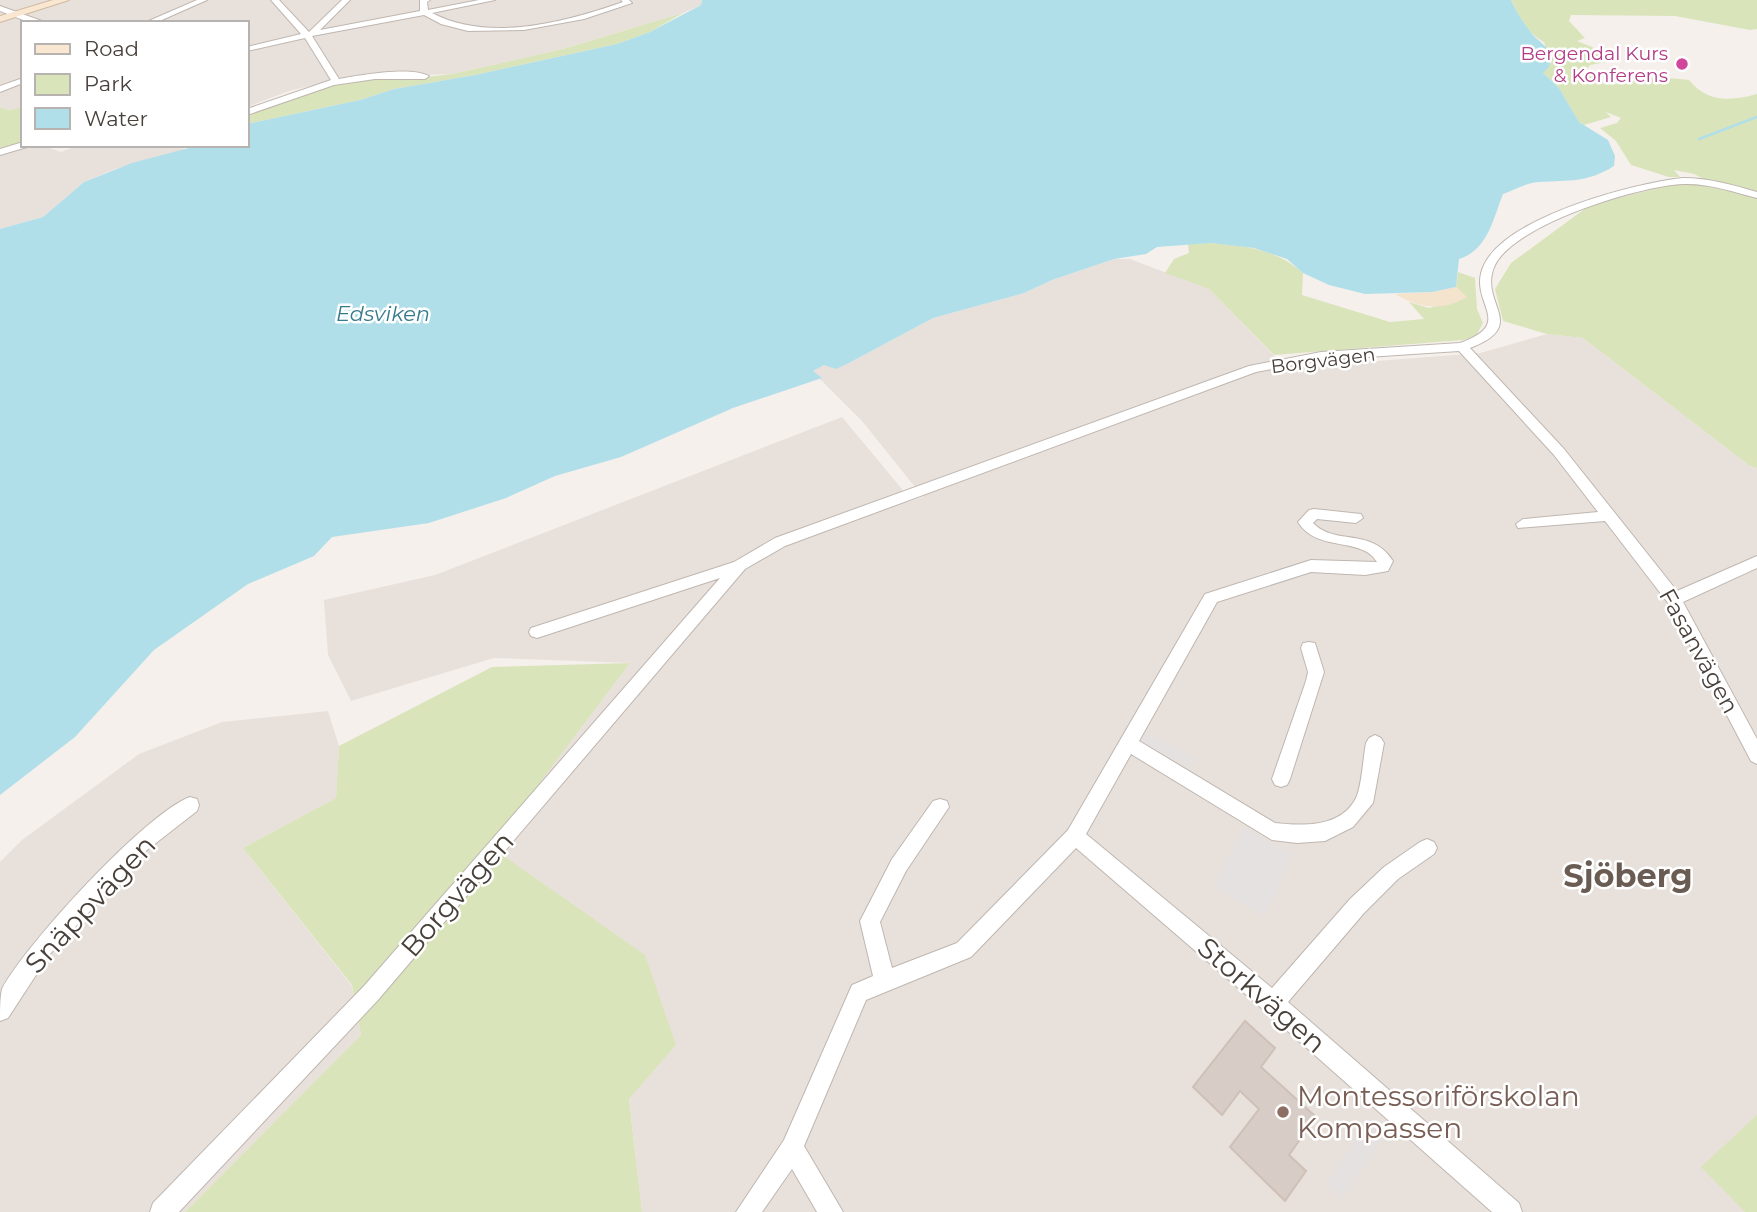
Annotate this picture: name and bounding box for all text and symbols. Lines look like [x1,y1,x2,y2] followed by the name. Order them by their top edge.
[21,21,248,147] legend
[84,36,139,61] text: Road
[1521,42,1668,87] place label: Bergendal Kurs & Konferens
[1674,56,1690,72] marker: Bergendal Kurs & Konferens
[84,71,132,96] text: Park
[84,106,148,131] text: Water
[336,301,430,326] water label: Edsviken
[1269,343,1377,378] street label: Borgvägen
[1653,584,1745,718] street label: Fasanvägen
[393,824,521,964] street label: Borgvägen
[17,828,163,980] street label: Snäppvägen
[1563,856,1693,895] district label: Sjöberg
[1191,930,1333,1060] street label: Storkvägen
[1297,1079,1580,1145] place label: Montessoriförskolan Kompassen
[1275,1104,1291,1120] marker: Montessoriförskolan Kompassen

